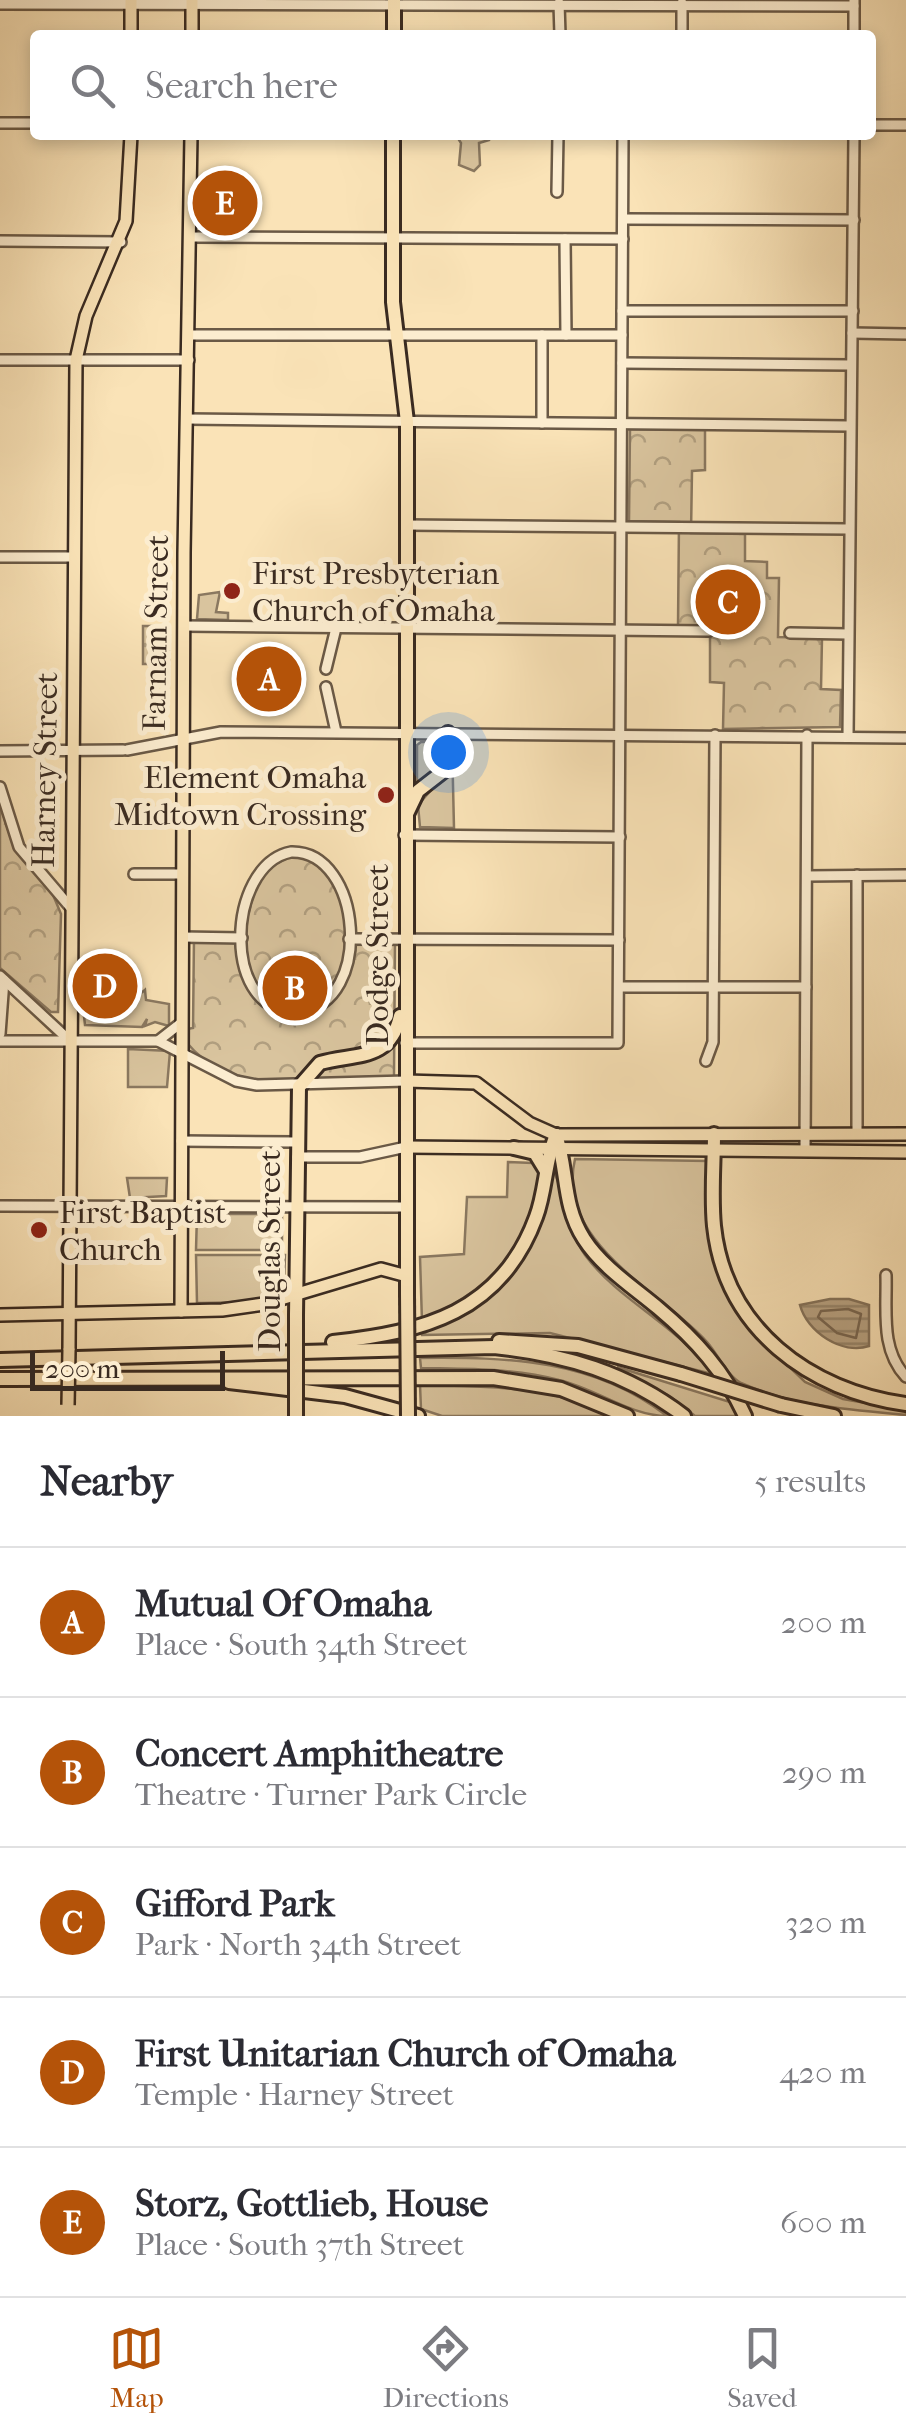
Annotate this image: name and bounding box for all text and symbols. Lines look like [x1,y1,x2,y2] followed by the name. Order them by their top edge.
[30,30,876,140] search box
[65,58,120,113] icon: search
[145,63,338,108] text: Search here
[192,166,258,240] pin: E
[136,534,176,732] street label: Farnam Street
[252,555,500,629] place label: First Presbyterian Church of Omaha
[696,564,760,640] pin: C
[221,580,243,602] marker: First Presbyterian Church of Omaha
[236,642,302,716] pin: A
[25,671,65,868] street label: Harney Street
[423,727,474,778] your location
[114,759,367,833] place label: Element Omaha Midtown Crossing
[375,784,397,806] marker: Element Omaha Midtown Crossing
[359,863,396,1046] street label: Dodge Street
[72,948,138,1024] pin: D
[262,950,328,1026] pin: B
[251,1149,288,1352] street label: Douglas Street
[59,1194,227,1268] place label: First Baptist Church
[28,1219,50,1241] marker: First Baptist Church
[30,1346,225,1390] scale bar
[45,1352,120,1385] text: 200 m
[40,1457,172,1506] text: Nearby
[754,1463,866,1500] text: 5 results
[135,1581,431,1626] text: Mutual Of Omaha
[62,1604,83,1641] text: A
[781,1604,866,1641] text: 200 m
[135,1626,468,1663] text: Place · South 34th Street
[135,1731,503,1776] text: Concert Amphitheatre
[62,1754,83,1791] text: B
[782,1754,866,1791] text: 290 m
[135,1776,527,1813] text: Theatre · Turner Park Circle
[135,1881,335,1926] text: Gifford Park
[62,1904,83,1941] text: C
[785,1904,866,1941] text: 320 m
[135,1926,461,1963] text: Park · North 34th Street
[135,2031,675,2076] text: First Unitarian Church of Omaha
[60,2054,85,2091] text: D
[780,2054,866,2091] text: 420 m
[135,2076,454,2113] text: Temple · Harney Street
[135,2181,488,2226] text: Storz, Gottlieb, House
[63,2204,82,2241] text: E
[780,2204,866,2241] text: 600 m
[135,2226,464,2263] text: Place · South 37th Street
[109,2321,164,2414] tab: Map
[383,2321,509,2414] tab: Directions
[727,2321,797,2414] tab: Saved

